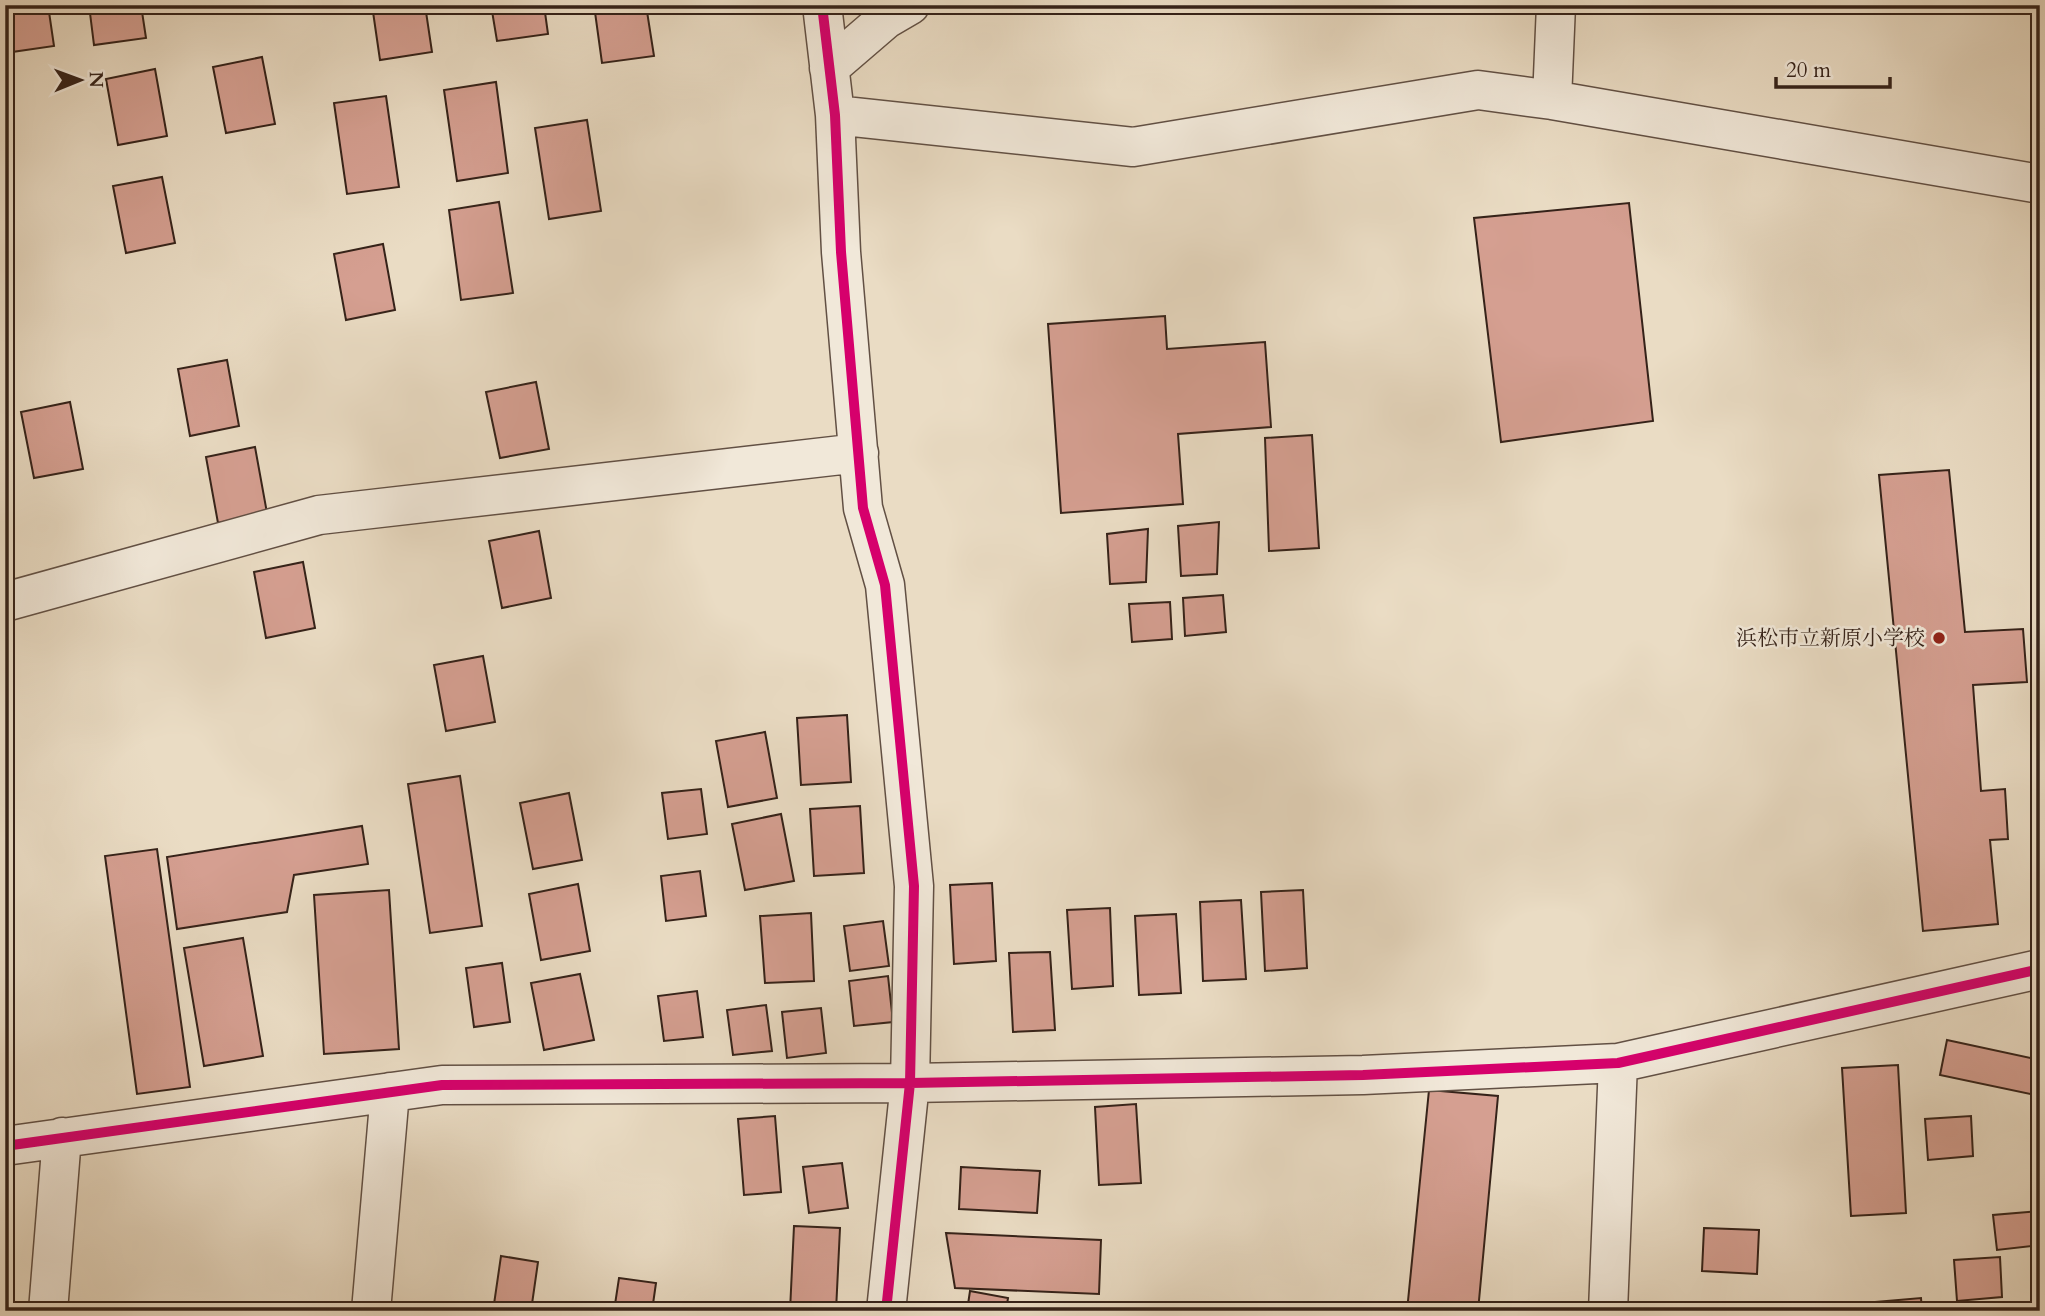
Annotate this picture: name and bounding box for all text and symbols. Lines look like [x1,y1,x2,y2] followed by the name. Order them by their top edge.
[46,46,116,116] north arrow
[1776,46,1889,90] scale bar
[1786,56,1831,85] text: 20 m
[83,71,109,89] text: N
[1736,624,1925,653] place label: 浜松市立新原小学校
[1931,630,1947,646] marker: 浜松市立新原小学校

